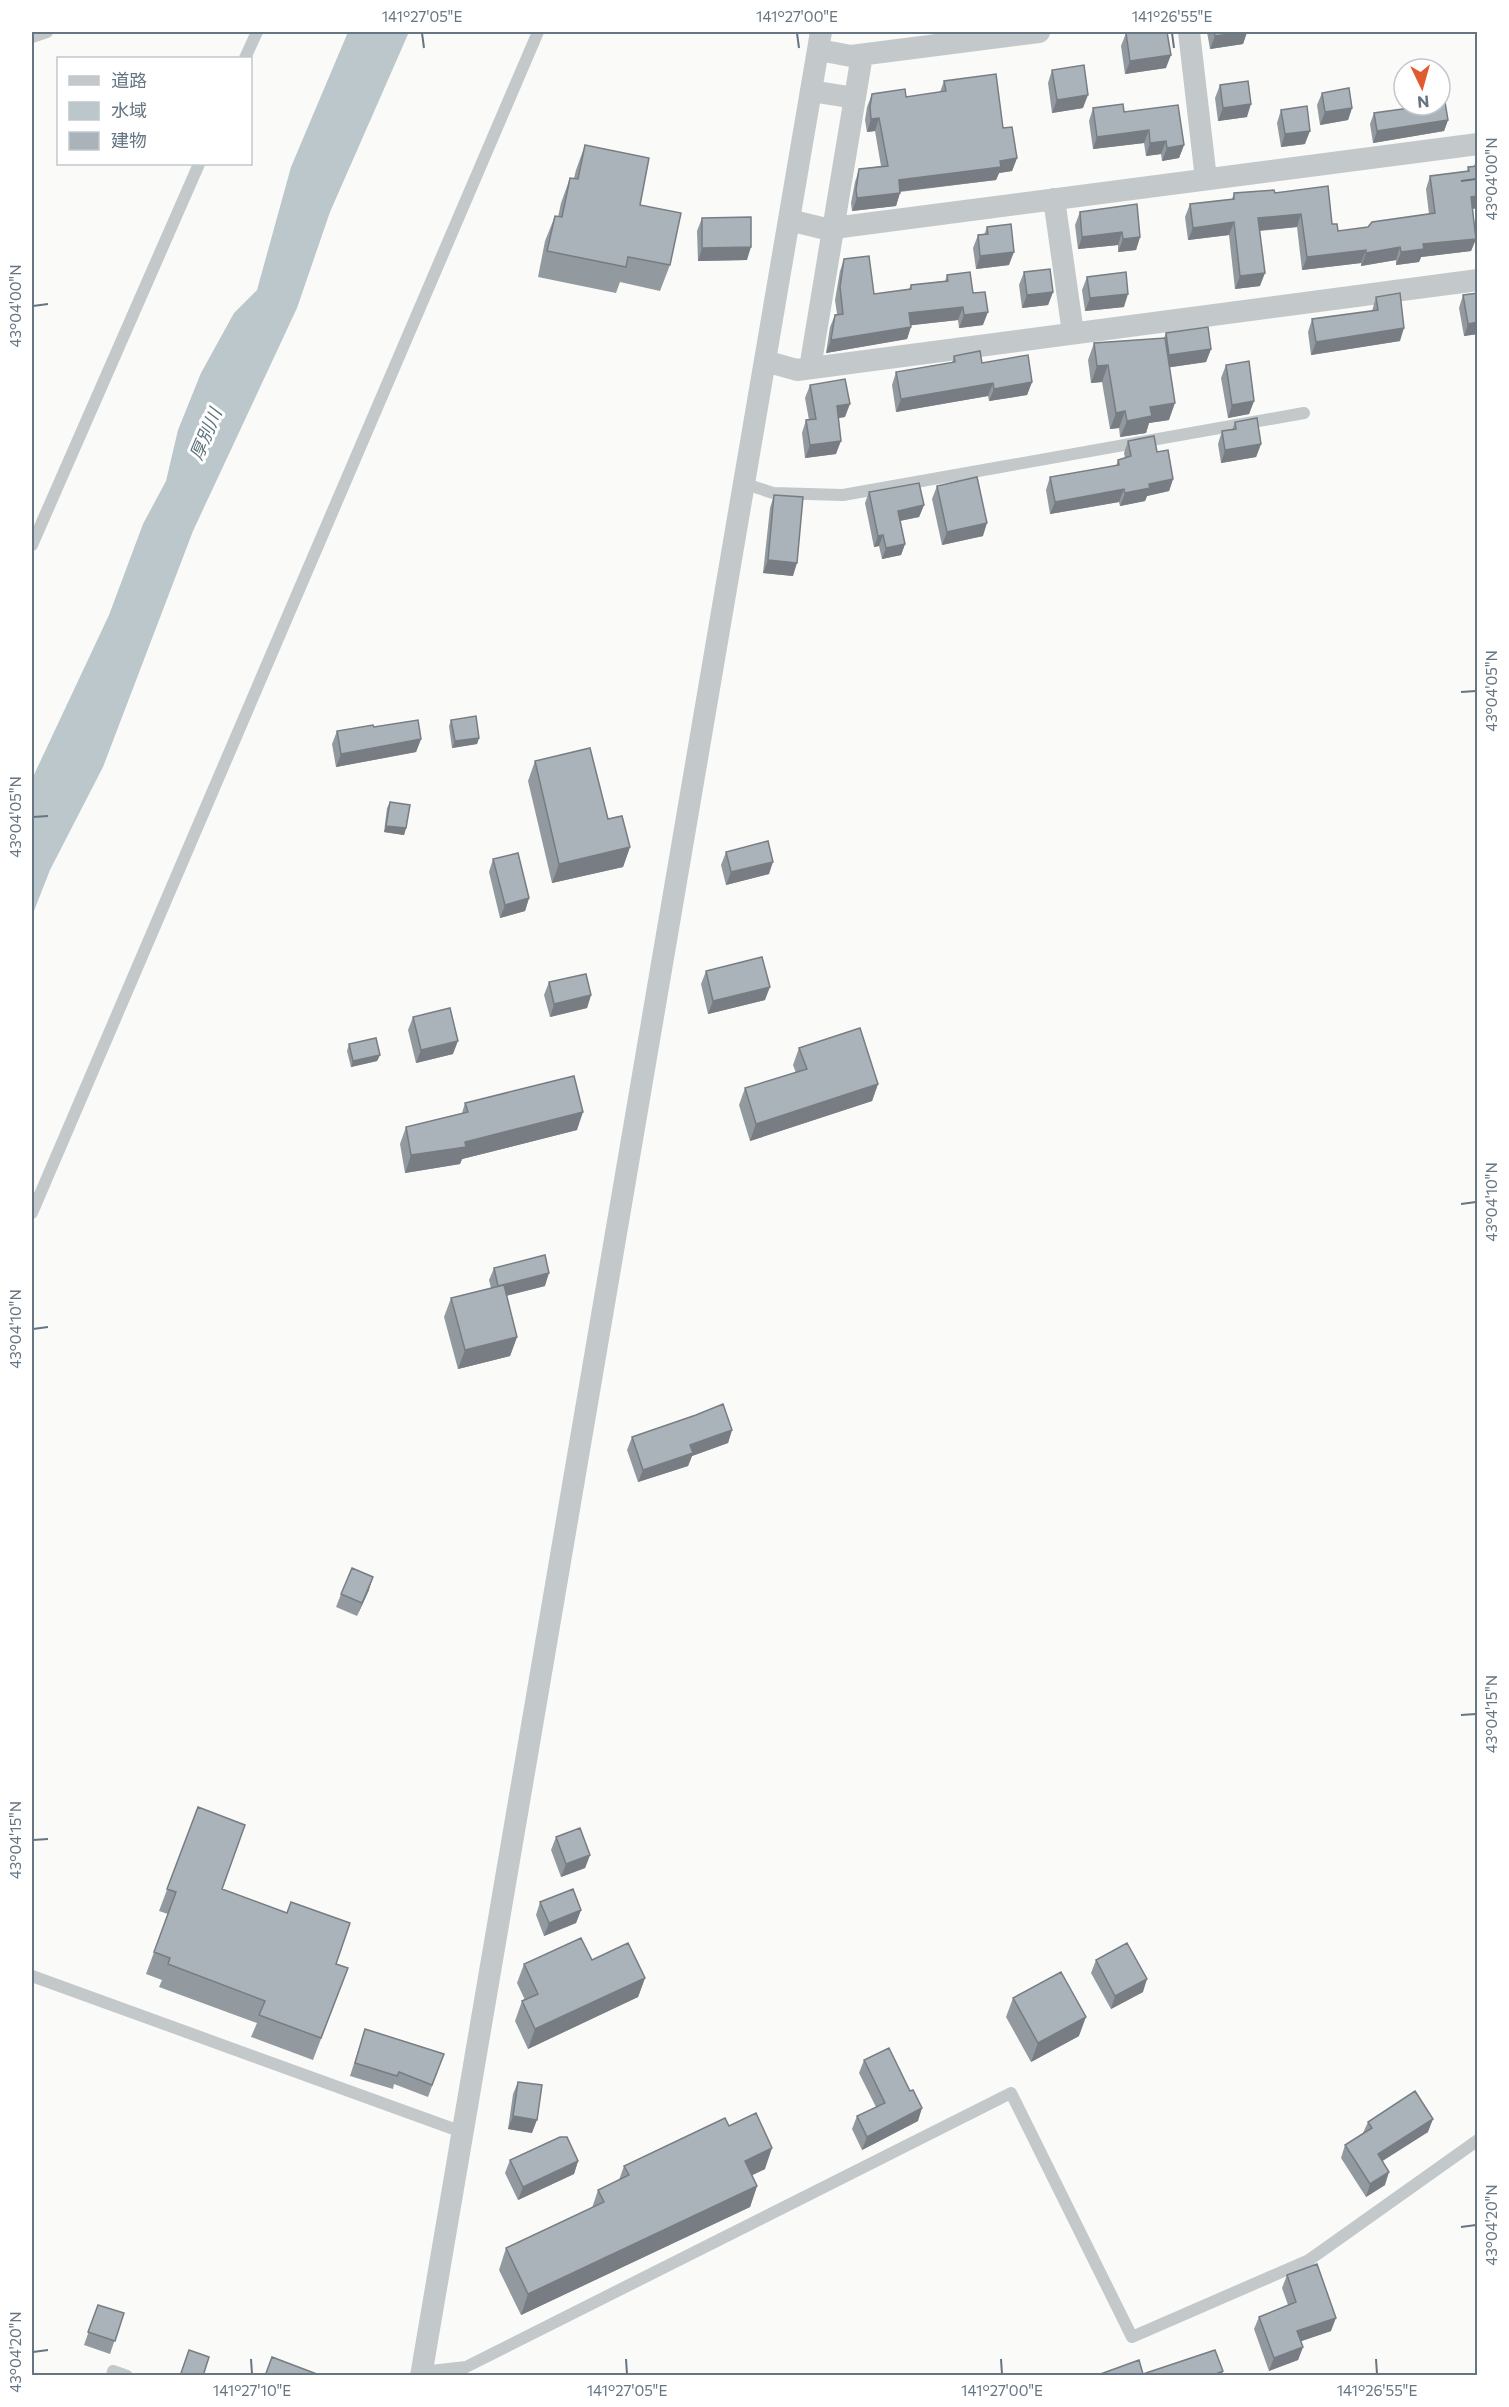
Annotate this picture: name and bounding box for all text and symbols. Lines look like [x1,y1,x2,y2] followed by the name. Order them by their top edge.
[382,7,462,25] text: 141°27'05"E
[756,7,838,25] text: 141°27'00"E
[1132,7,1212,25] text: 141°26'55"E
[57,57,252,165] legend
[1392,57,1452,117] north arrow
[111,69,147,91] text: 道路
[1417,92,1430,112] text: N
[111,99,147,121] text: 水域
[111,129,147,151] text: 建物
[1482,138,1500,220] text: 43°04'00"N
[6,265,24,347] text: 43°04'00"N
[184,403,226,463] water label: 厚別川
[1482,650,1500,732] text: 43°04'05"N
[6,776,24,858] text: 43°04'05"N
[1482,1162,1500,1242] text: 43°04'10"N
[6,1289,24,1369] text: 43°04'10"N
[1482,1675,1500,1753] text: 43°04'15"N
[6,1801,24,1879] text: 43°04'15"N
[1482,2184,1500,2266] text: 43°04'20"N
[6,2311,24,2393] text: 43°04'20"N
[213,2381,291,2399] text: 141°27'10"E
[587,2381,667,2399] text: 141°27'05"E
[961,2381,1043,2399] text: 141°27'00"E
[1337,2381,1417,2399] text: 141°26'55"E

